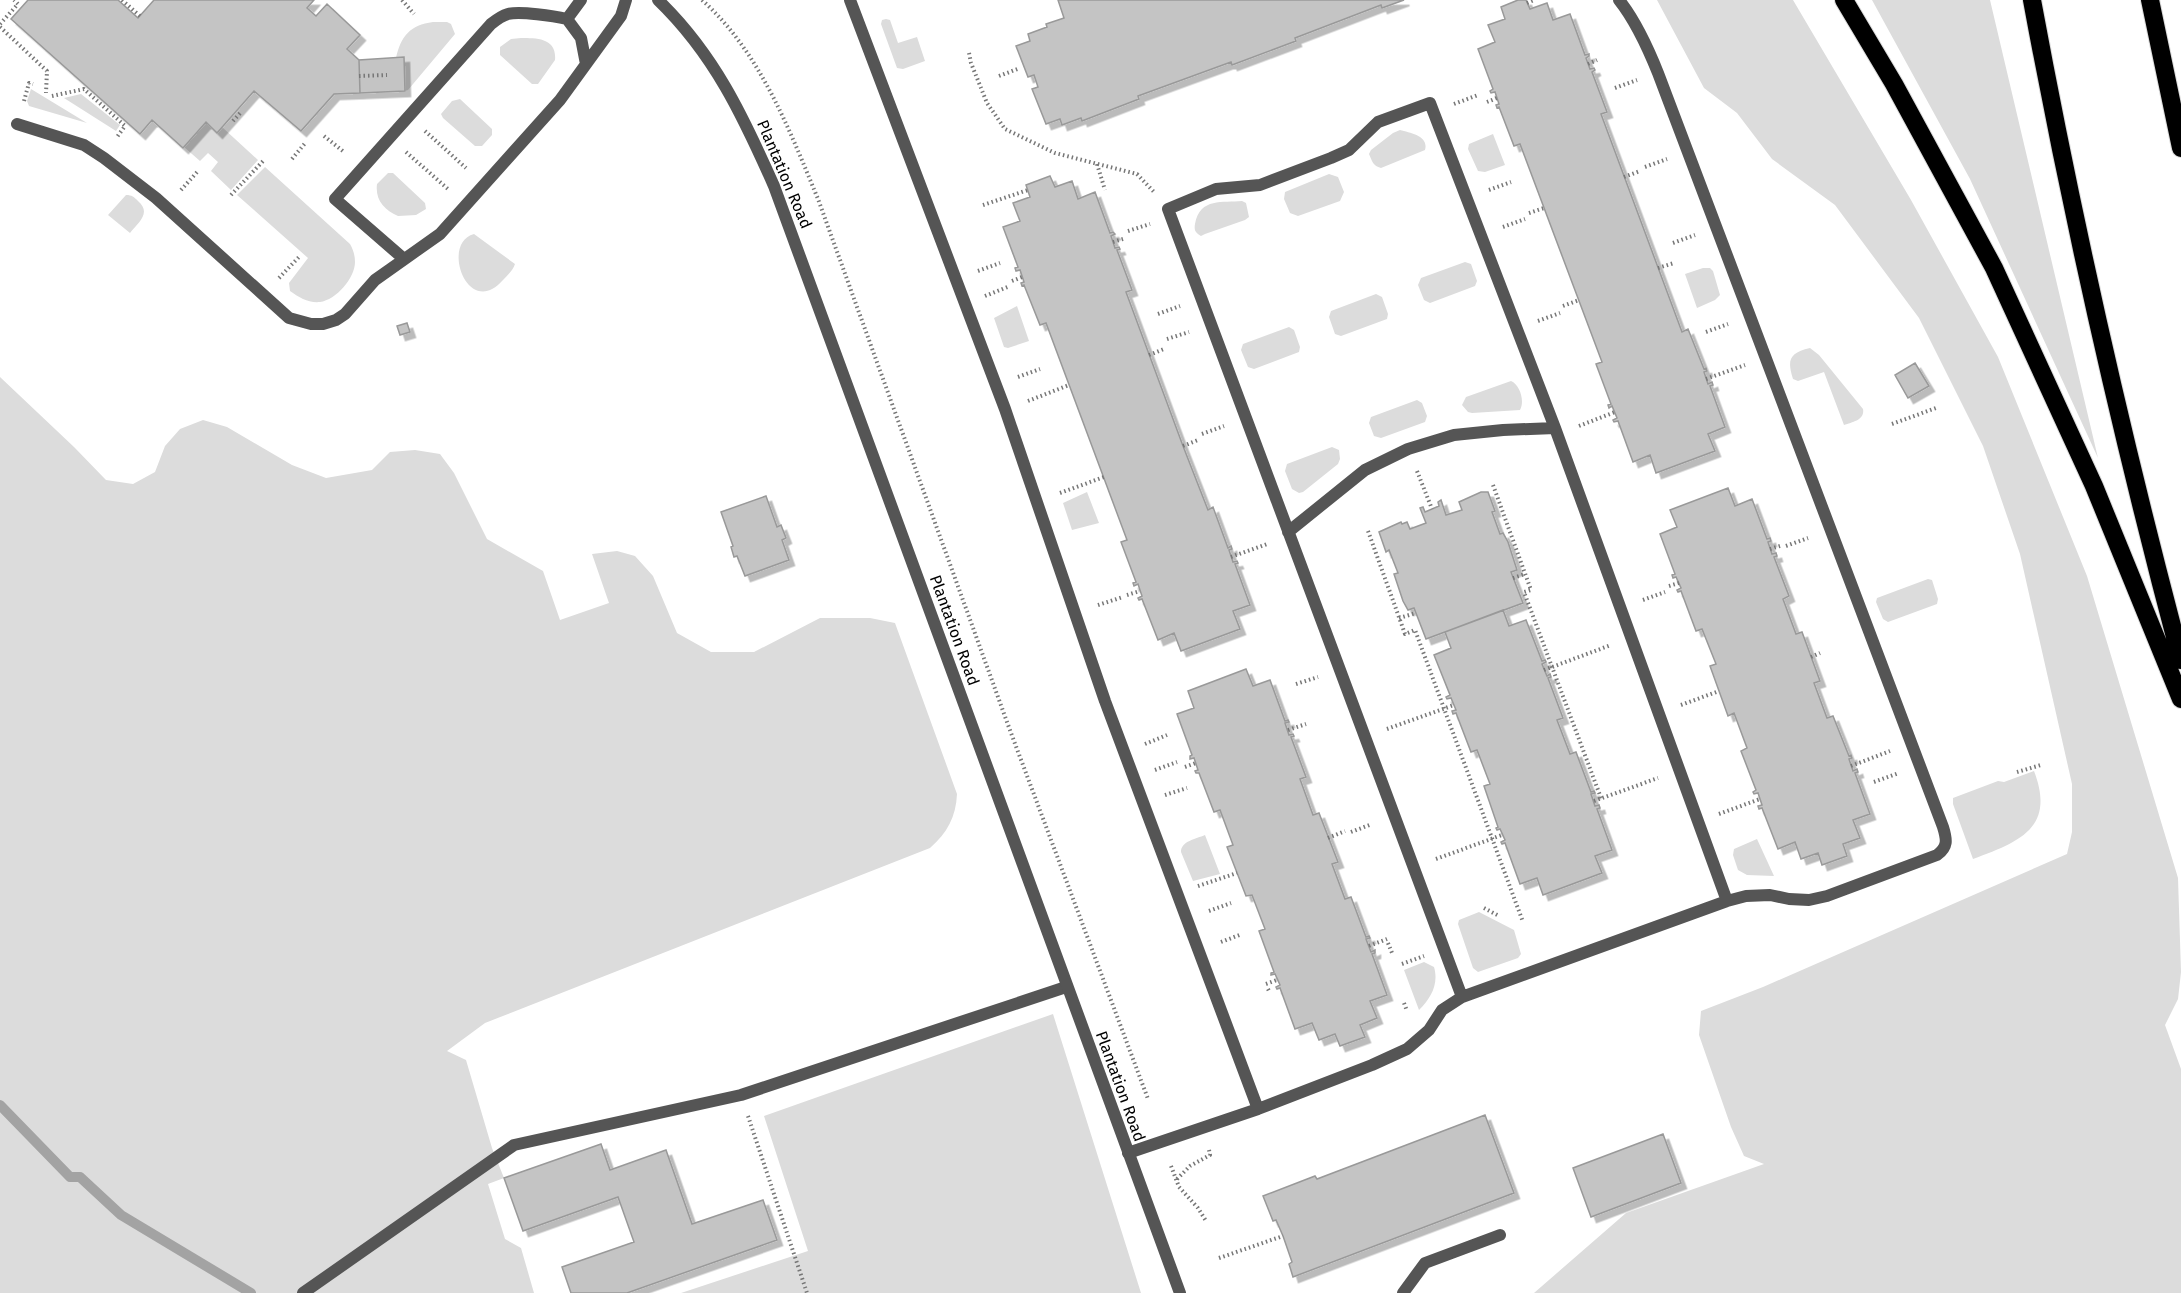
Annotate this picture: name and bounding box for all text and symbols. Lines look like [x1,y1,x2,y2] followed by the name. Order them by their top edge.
[753,117,816,231] street label: Plantation Road
[926,572,983,688] street label: Plantation Road
[1092,1028,1149,1144] street label: Plantation Road

